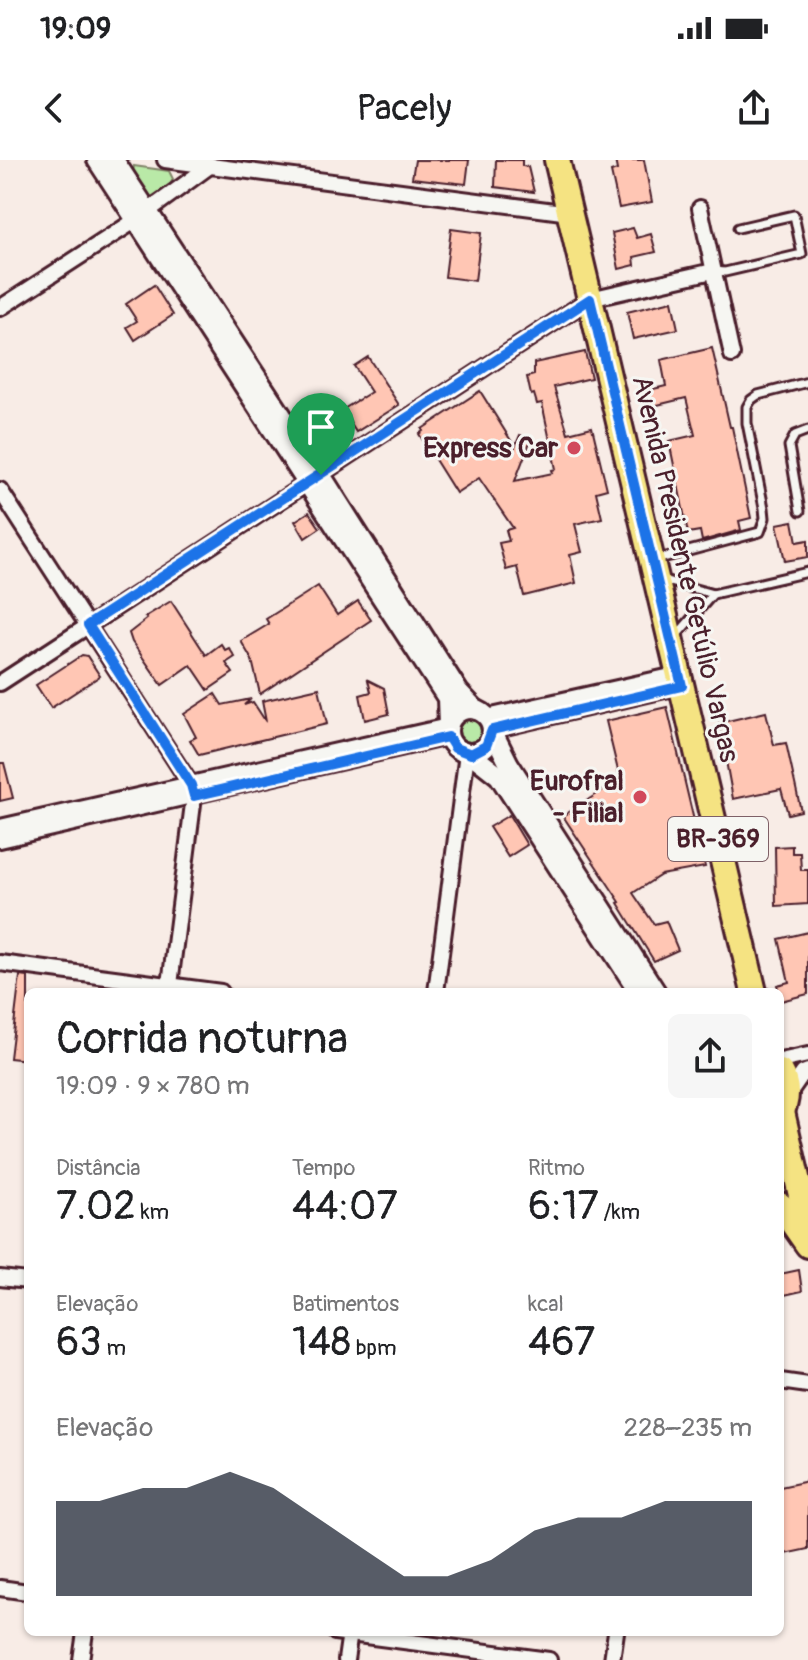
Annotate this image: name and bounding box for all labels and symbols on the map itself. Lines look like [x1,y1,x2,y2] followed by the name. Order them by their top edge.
[623,372,747,766] street label: Avenida Presidente Getúlio Vargas
[287,393,355,475] pin
[423,431,559,466] place label: Express Car
[565,439,583,457] marker: Express Car
[530,764,624,831] place label: Eurofral - Filial
[631,788,649,806] marker: Eurofral - Filial
[668,817,768,861] road number: BR-369

